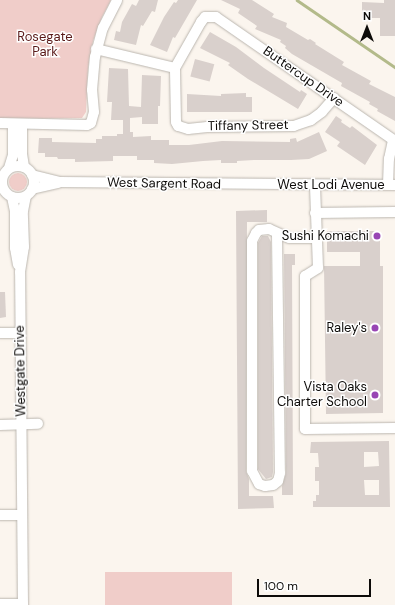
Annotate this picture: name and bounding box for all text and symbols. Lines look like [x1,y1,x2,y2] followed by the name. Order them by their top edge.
[347,8,387,48] north arrow
[363,9,371,23] text: N
[17,30,73,61] park label: Rosegate Park
[260,44,346,110] street label: Buttercup Drive
[207,117,289,135] street label: Tiffany Street
[107,175,221,193] street label: West Sargent Road
[277,177,385,193] street label: West Lodi Avenue
[282,228,369,244] place label: Sushi Komachi
[372,231,382,241] marker: Sushi Komachi
[327,320,367,336] place label: Raley's
[370,323,380,333] marker: Raley's
[12,325,30,417] street label: Westgate Drive
[277,380,367,411] place label: Vista Oaks Charter School
[370,390,380,400] marker: Vista Oaks Charter School
[259,571,373,597] scale bar
[264,578,298,594] text: 100 m

